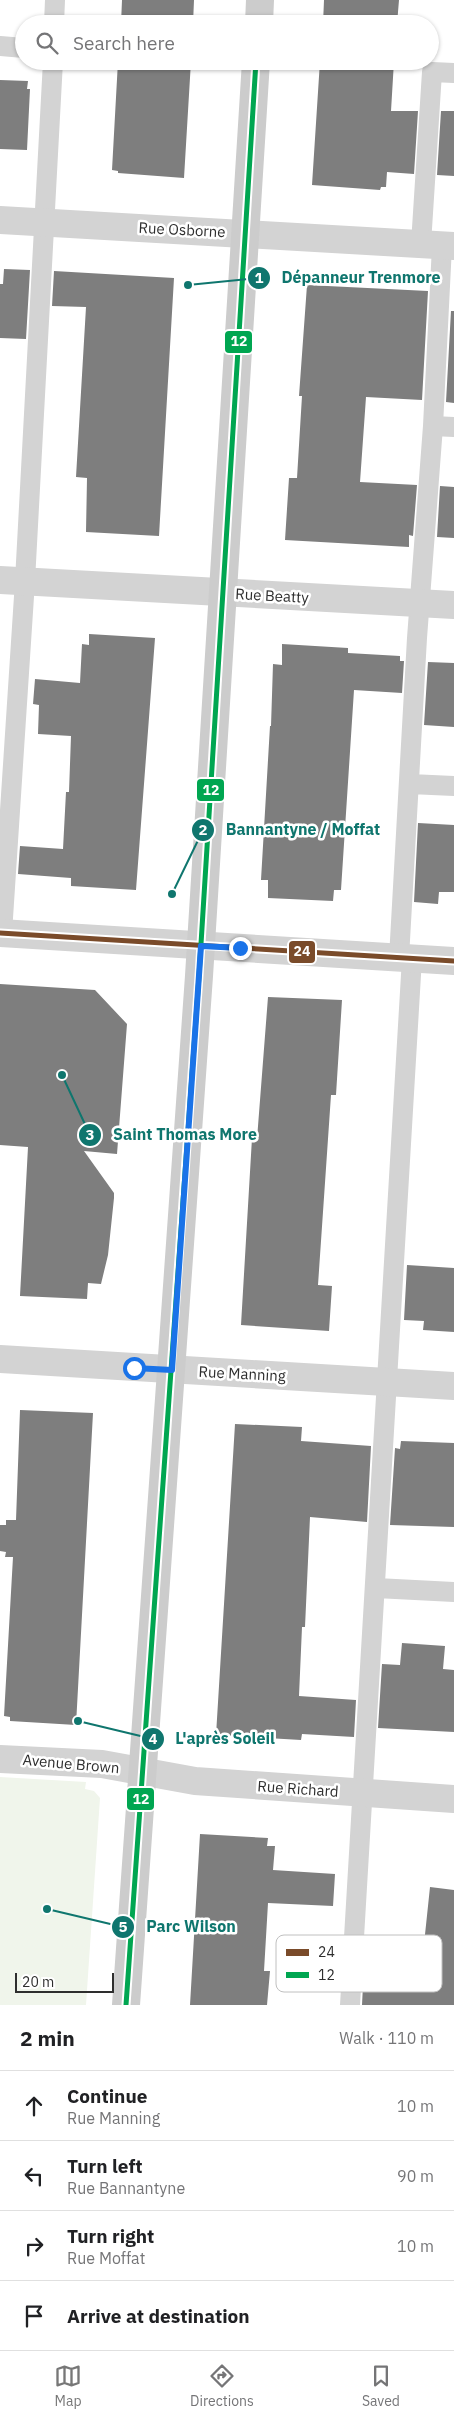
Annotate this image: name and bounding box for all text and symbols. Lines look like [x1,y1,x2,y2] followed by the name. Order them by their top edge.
[15,15,439,70] search box
[33,29,61,57] icon: search
[73,31,175,55] text: Search here
[138,218,226,241] street label: Rue Osborne
[246,262,450,293] callout: Dépanneur Trenmore
[281,267,441,287] text: Dépanneur Trenmore
[254,268,264,287] text: 1
[224,330,253,354] line badge: 12
[231,332,247,350] text: 12
[235,584,310,607] street label: Rue Beatty
[196,778,225,802] line badge: 12
[203,781,219,799] text: 12
[191,814,390,845] callout: Bannantyne / Moffat
[226,819,380,839] text: Bannantyne / Moffat
[198,820,208,839] text: 2
[229,937,252,960] route end
[288,940,316,964] line badge: 24
[294,942,310,960] text: 24
[78,1119,266,1150] callout: Saint Thomas More
[113,1124,257,1144] text: Saint Thomas More
[85,1125,95,1144] text: 3
[123,1357,146,1380] route start
[198,1362,286,1385] street label: Rue Manning
[140,1723,285,1754] callout: L'après Soleil
[175,1728,275,1748] text: L'après Soleil
[148,1729,158,1748] text: 4
[22,1750,120,1777] street label: Avenue Brown
[257,1776,339,1801] street label: Rue Richard
[126,1787,155,1811] line badge: 12
[133,1790,149,1808] text: 12
[111,1911,245,1942] callout: Parc Wilson
[146,1916,236,1936] text: Parc Wilson
[118,1917,128,1936] text: 5
[276,1935,442,1992] legend
[318,1943,335,1961] text: 24
[318,1966,335,1984] text: 12
[15,1970,114,1993] scale bar
[22,1973,54,1991] text: 20 m
[20,2024,75,2052] text: 2 min
[339,2028,434,2048] text: Walk · 110 m
[67,2084,147,2108] text: Continue
[20,2092,48,2120] icon: ahead
[397,2096,434,2116] text: 10 m
[67,2108,160,2128] text: Rue Manning
[67,2154,143,2178] text: Turn left
[20,2162,48,2190] icon: left
[397,2166,434,2186] text: 90 m
[67,2178,185,2198] text: Rue Bannantyne
[67,2224,154,2248] text: Turn right
[20,2232,48,2260] icon: right
[397,2236,434,2256] text: 10 m
[67,2248,145,2268] text: Rue Moffat
[20,2302,48,2330] icon: arrive
[67,2304,250,2328] text: Arrive at destination
[54,2362,82,2410] tab: Map
[190,2362,254,2410] tab: Directions
[362,2362,400,2410] tab: Saved

